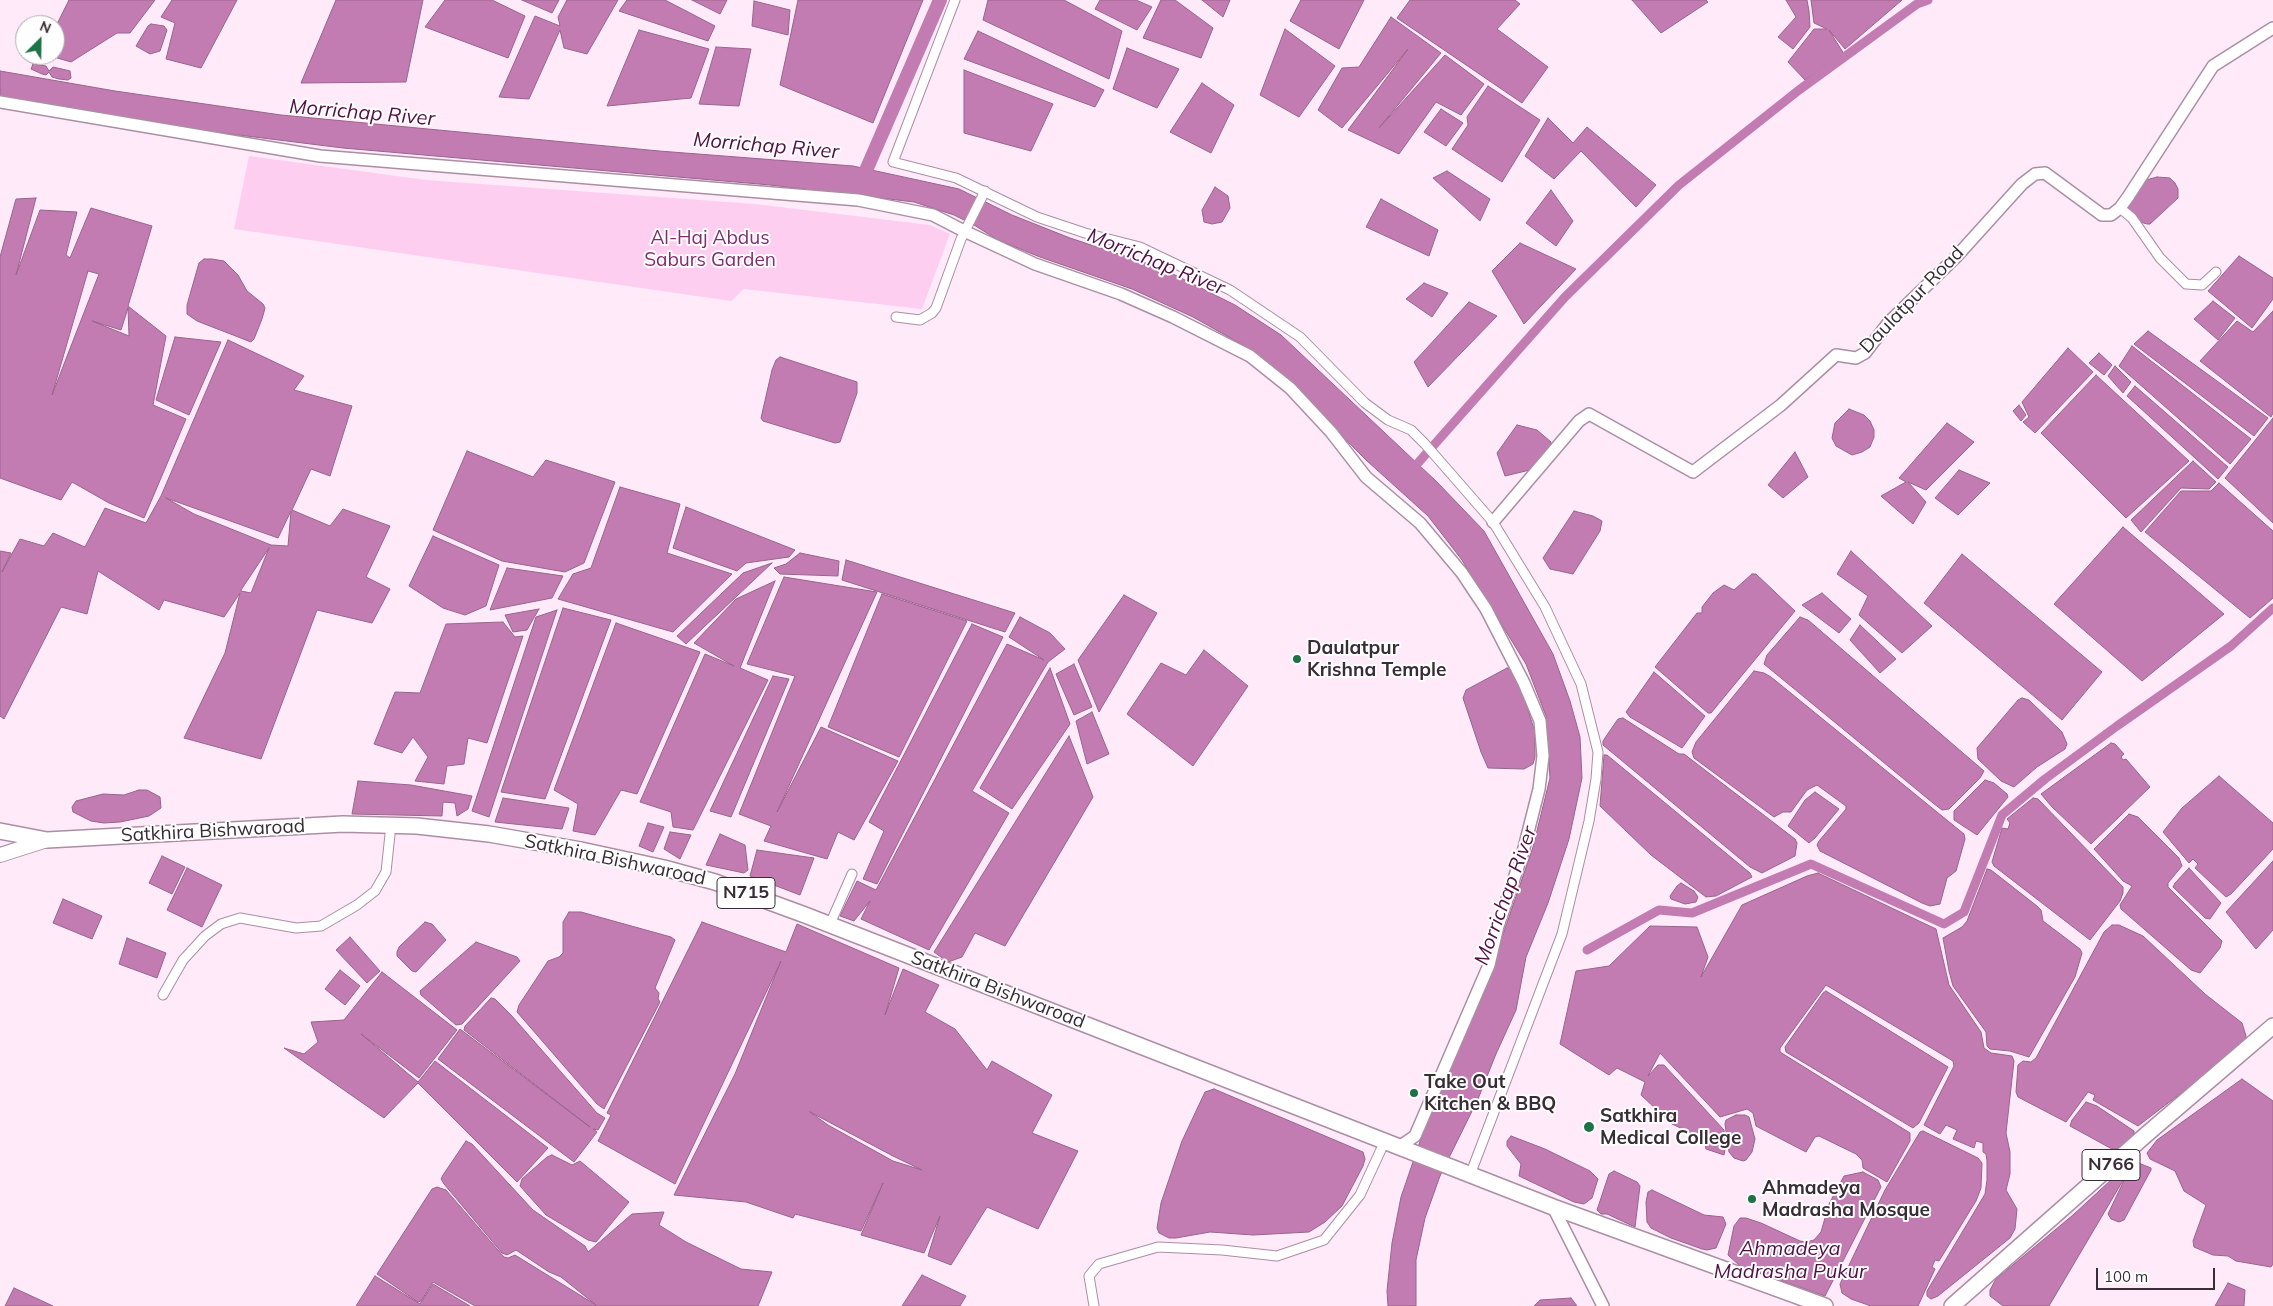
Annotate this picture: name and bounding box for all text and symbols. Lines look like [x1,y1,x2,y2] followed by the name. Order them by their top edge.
[15,15,65,65] north arrow
[37,17,54,37] text: N
[288,95,436,131] water label: Morrichap River
[692,128,840,164] water label: Morrichap River
[1084,224,1228,300] water label: Morrichap River
[644,227,776,271] park label: Al-Haj Abdus Saburs Garden
[1855,242,1969,358] street label: Daulatpur Road
[1307,637,1446,681] place label: Daulatpur Krishna Temple
[1291,653,1303,665] marker: Daulatpur Krishna Temple
[120,815,306,847] street label: Satkhira Bishwaroad
[1470,823,1542,969] water label: Morrichap River
[522,830,708,890] street label: Satkhira Bishwaroad
[717,878,775,908] road number: N715
[908,946,1088,1034] street label: Satkhira Bishwaroad
[1424,1071,1556,1115] place label: Take Out Kitchen & BBQ
[1408,1087,1420,1099] marker: Take Out Kitchen & BBQ
[1600,1105,1741,1149] place label: Satkhira Medical College
[1582,1120,1596,1134] marker: Satkhira Medical College
[2082,1150,2140,1180] road number: N766
[1762,1177,1930,1221] place label: Ahmadeya Madrasha Mosque
[1746,1193,1758,1205] marker: Ahmadeya Madrasha Mosque
[1714,1237,1866,1284] water label: Ahmadeya Madrasha Pukur
[2098,1258,2217,1290] scale bar
[2104,1267,2148,1286] text: 100 m

